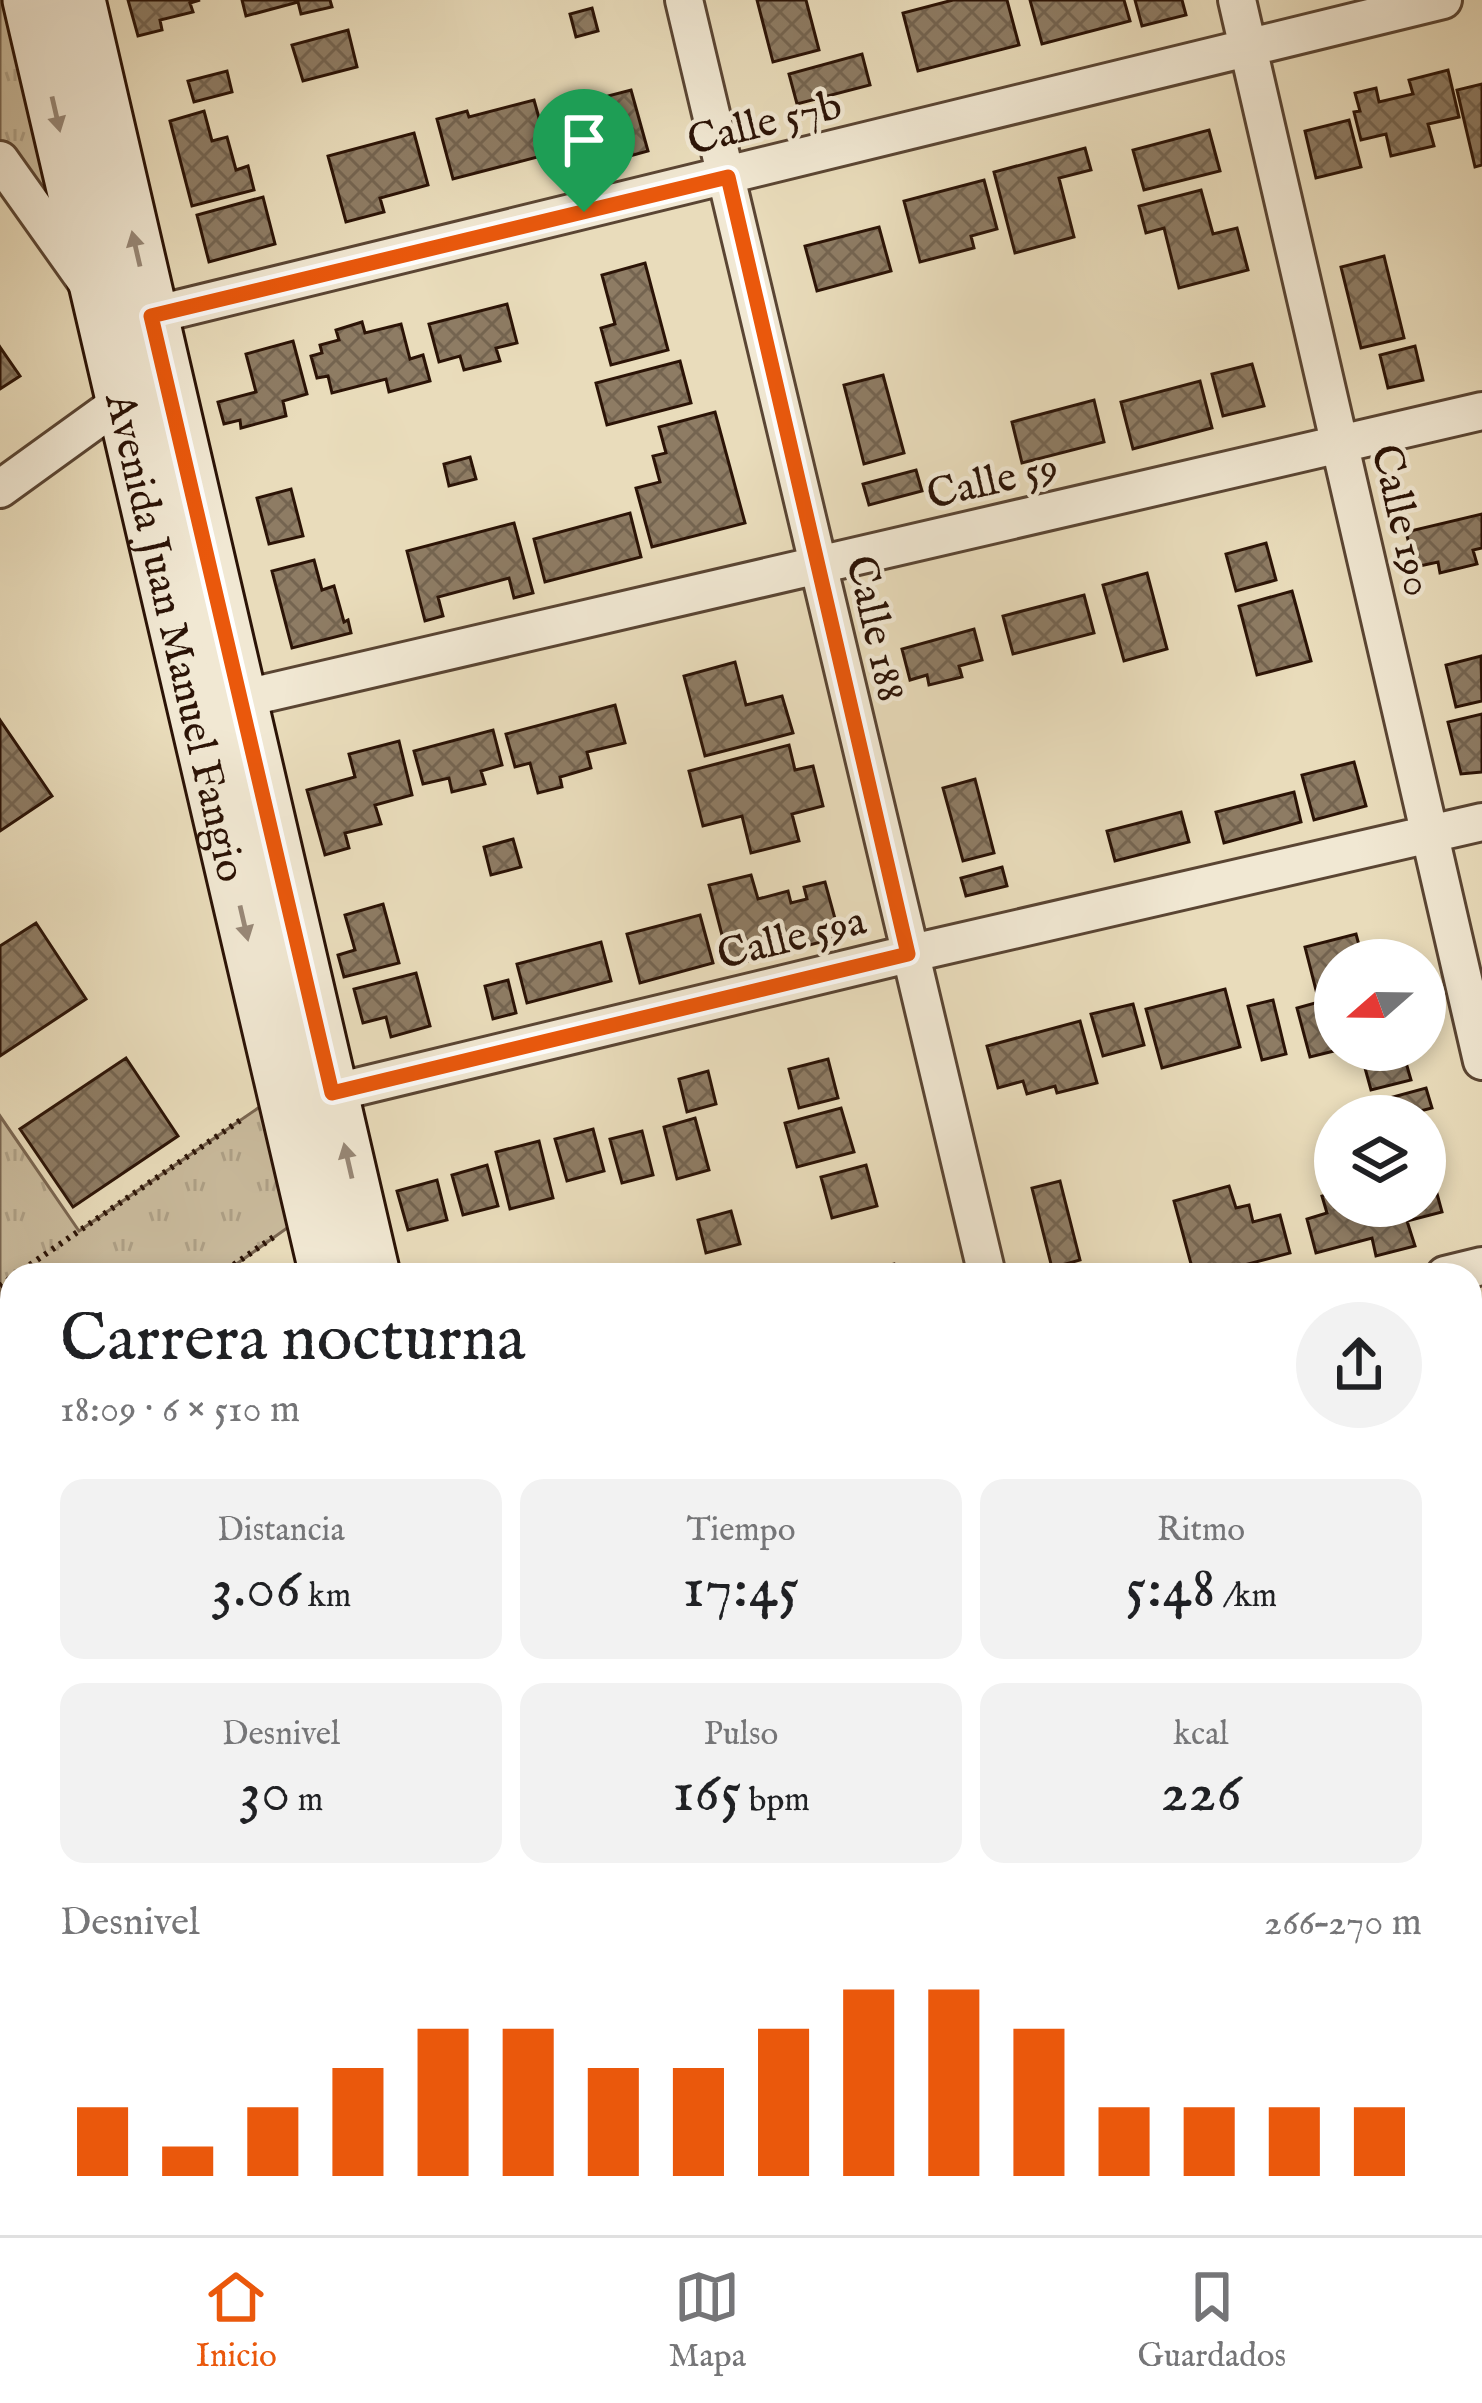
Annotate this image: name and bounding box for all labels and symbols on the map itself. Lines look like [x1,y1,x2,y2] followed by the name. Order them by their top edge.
[682,80,847,169] street label: Calle 57b
[533,89,635,212] pin
[47,95,66,133] one-way arrow
[125,230,144,268] one-way arrow
[91,387,257,887] street label: Avenida Juan Manuel Fangio
[1357,440,1444,602] street label: Calle 190
[922,442,1064,523] street label: Calle 59
[832,551,917,707] street label: Calle 188
[712,895,872,983] street label: Calle 59a
[235,904,254,941] one-way arrow
[1314,939,1446,1071] north arrow
[337,1142,356,1179] one-way arrow

